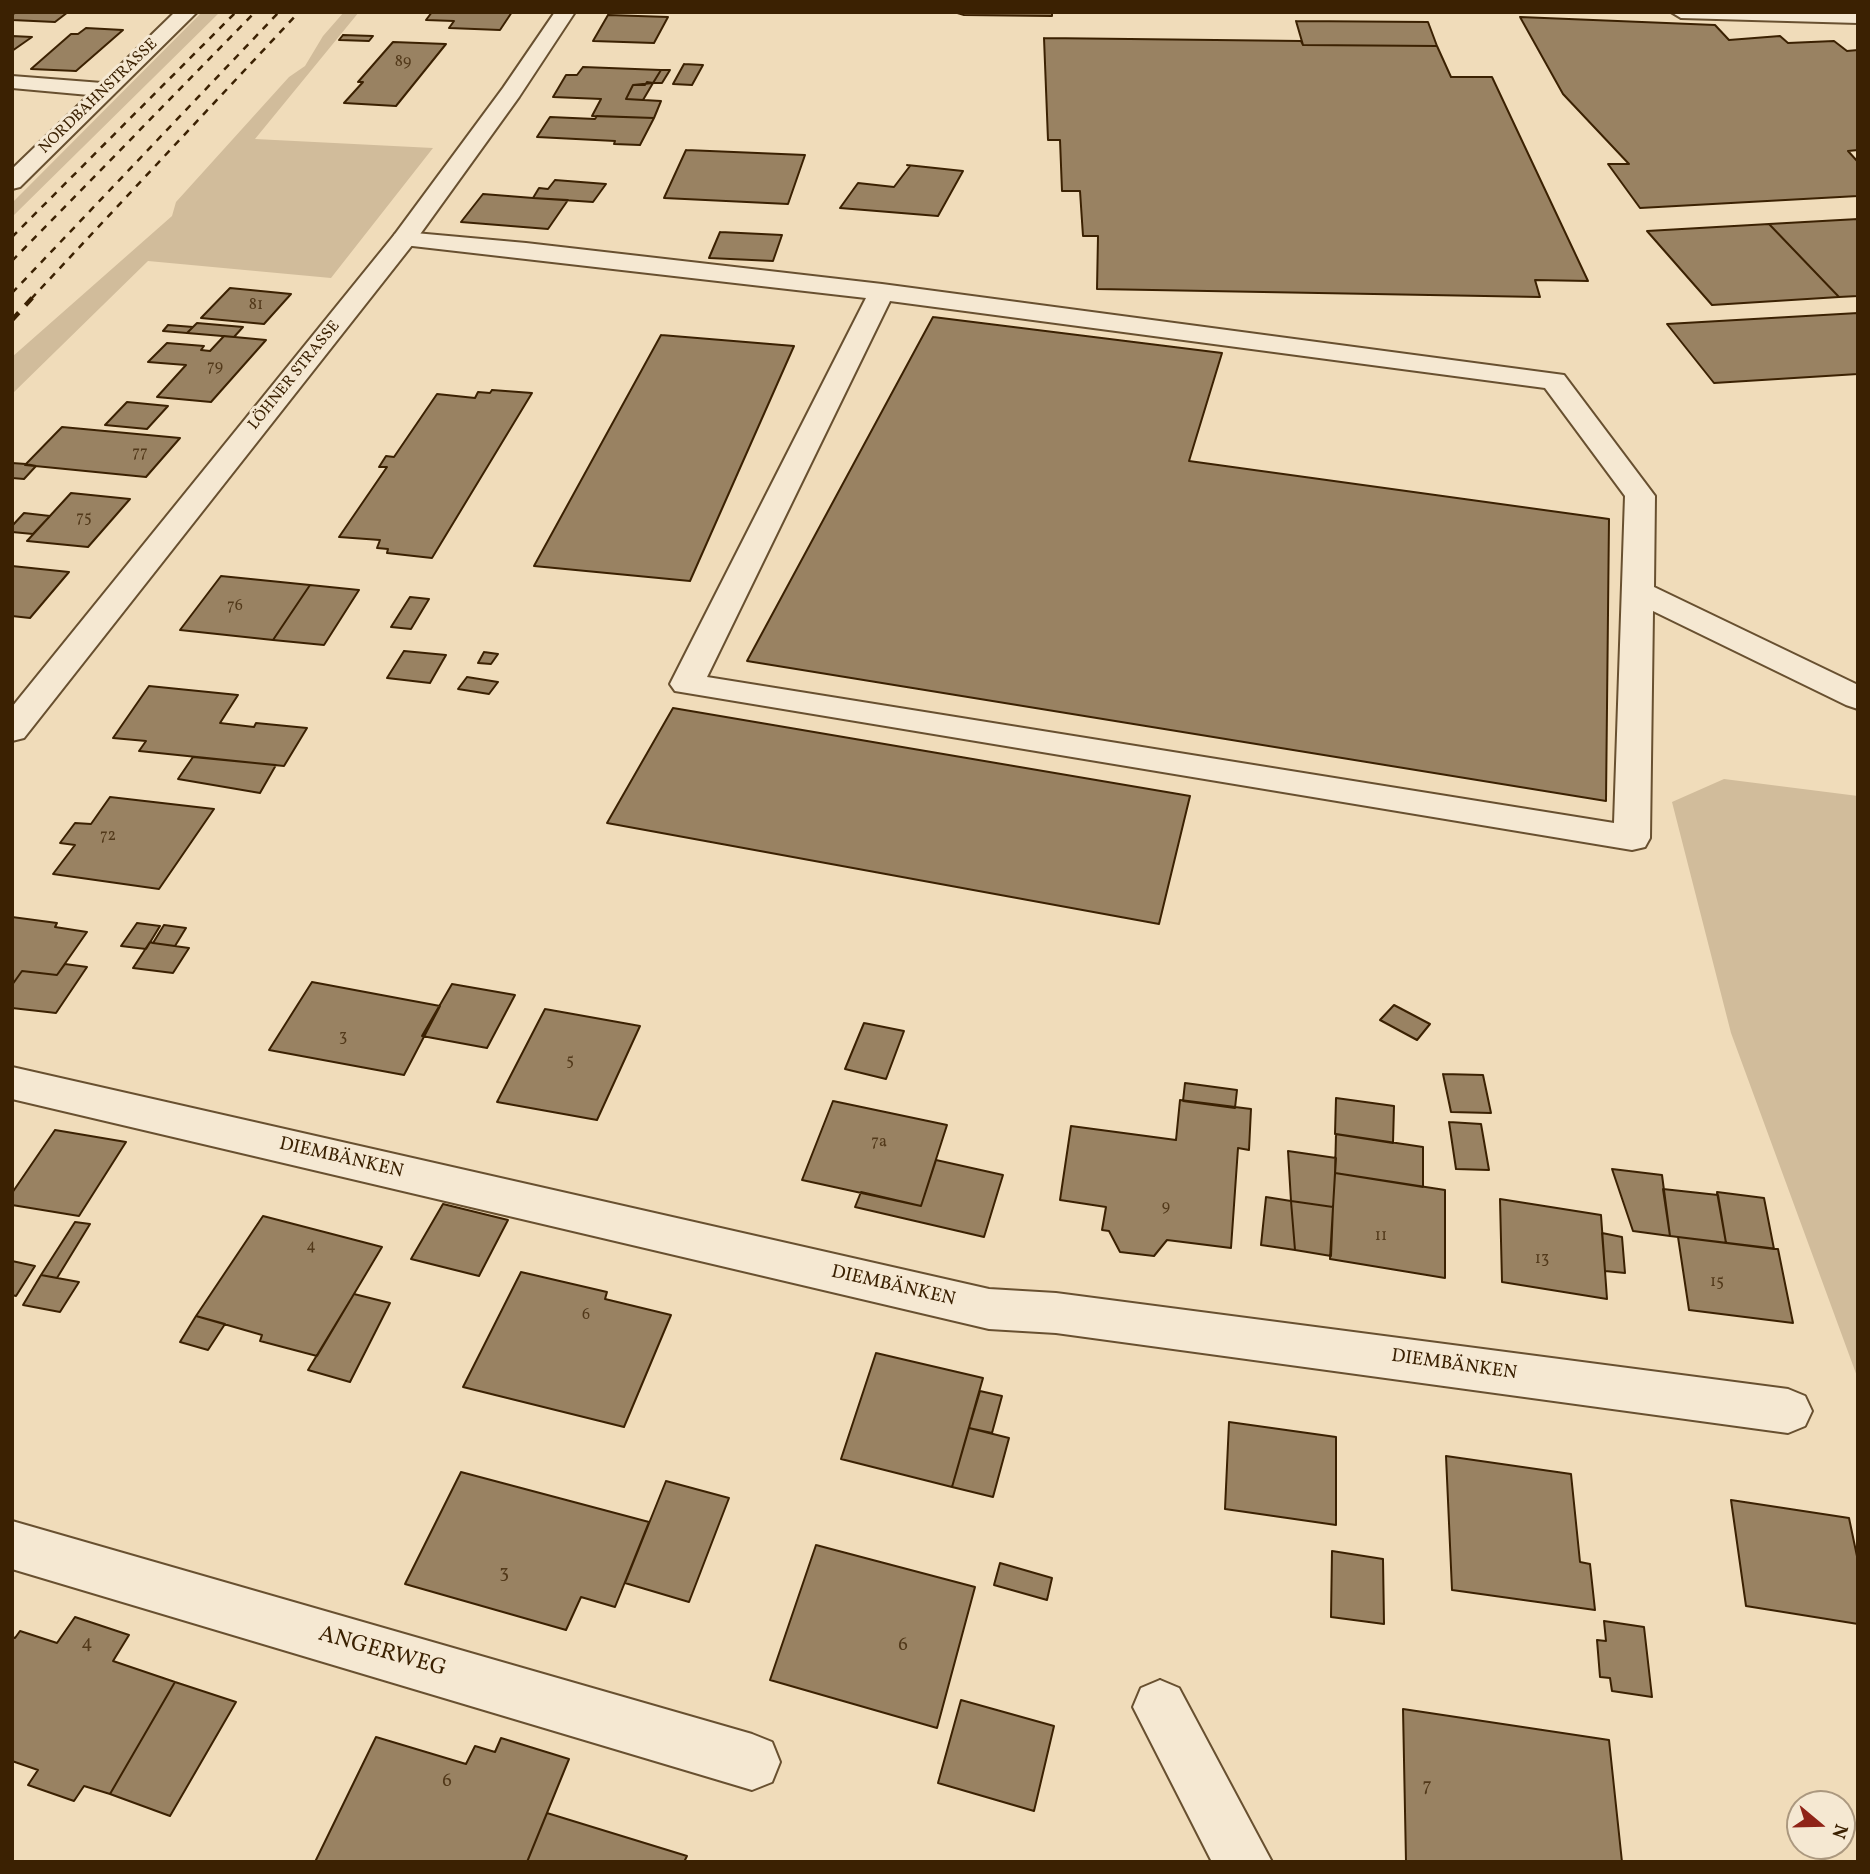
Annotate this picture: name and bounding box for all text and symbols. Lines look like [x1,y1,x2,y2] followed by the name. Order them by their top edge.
[36,35,162,159] street label: NORDBAHNSTRASSE
[395,53,411,73] house number: 89
[249,296,263,316] house number: 81
[245,318,345,434] street label: LÖHNER STRASSE
[207,358,223,378] house number: 79
[132,444,148,464] house number: 77
[76,509,92,529] house number: 75
[227,597,243,617] house number: 76
[100,827,116,847] house number: 72
[339,1028,347,1048] house number: 3
[566,1052,574,1072] house number: 5
[871,1133,887,1153] house number: 7a
[277,1134,405,1184] street label: DIEMBÄNKEN
[1162,1198,1170,1218] house number: 9
[1375,1227,1387,1247] house number: 11
[306,1237,316,1257] house number: 4
[1535,1250,1549,1270] house number: 13
[829,1262,957,1312] street label: DIEMBÄNKEN
[1710,1273,1724,1293] house number: 15
[582,1306,590,1326] house number: 6
[1390,1346,1518,1386] street label: DIEMBÄNKEN
[499,1564,509,1586] house number: 3
[315,1622,449,1684] street label: ANGERWEG
[81,1634,93,1656] house number: 4
[898,1636,908,1658] house number: 6
[442,1772,452,1794] house number: 6
[1422,1777,1432,1799] house number: 7
[1786,1790,1856,1860] north arrow
[1824,1820,1854,1842] text: N

